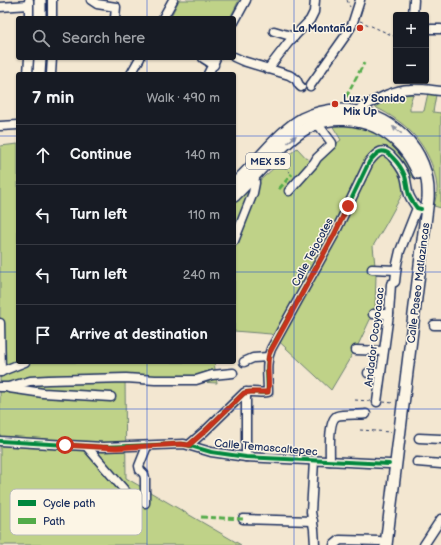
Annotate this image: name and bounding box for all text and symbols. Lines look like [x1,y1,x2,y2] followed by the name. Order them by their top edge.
[393,12,429,84] map controls
[393,12,429,48] button: +
[16,16,236,60] search box
[292,22,352,35] place label: La Montaña
[355,23,365,33] marker: La Montaña
[30,27,52,49] icon: search
[62,29,145,48] text: Search here
[393,48,429,84] button: −
[32,88,74,108] text: 7 min
[146,90,220,106] text: Walk · 490 m
[343,92,406,118] place label: Luz y Sonido Mix Up
[330,99,340,109] marker: Luz y Sonido Mix Up
[391,125,402,134] one-way arrow
[287,135,297,144] one-way arrow
[32,144,54,166] icon: ahead
[70,145,132,164] text: Continue
[185,147,220,163] text: 140 m
[246,153,290,169] road number: MEX 55
[339,197,357,215] route end
[32,204,54,226] icon: left
[70,205,127,224] text: Turn left
[188,207,220,223] text: 110 m
[289,215,336,289] street label: Calle Tejocotes
[405,221,432,344] street label: Calle Paseo Matlazincas
[32,264,54,286] icon: left
[70,265,127,284] text: Turn left
[183,267,220,283] text: 240 m
[362,286,387,388] street label: Andador Ocoyoacac
[32,324,54,346] icon: arrive
[70,325,208,344] text: Arrive at destination
[56,436,74,454] route start
[214,437,318,459] street label: Calle Temascaltepec
[10,489,142,535] legend
[43,497,95,510] text: Cycle path
[43,515,65,528] text: Path

